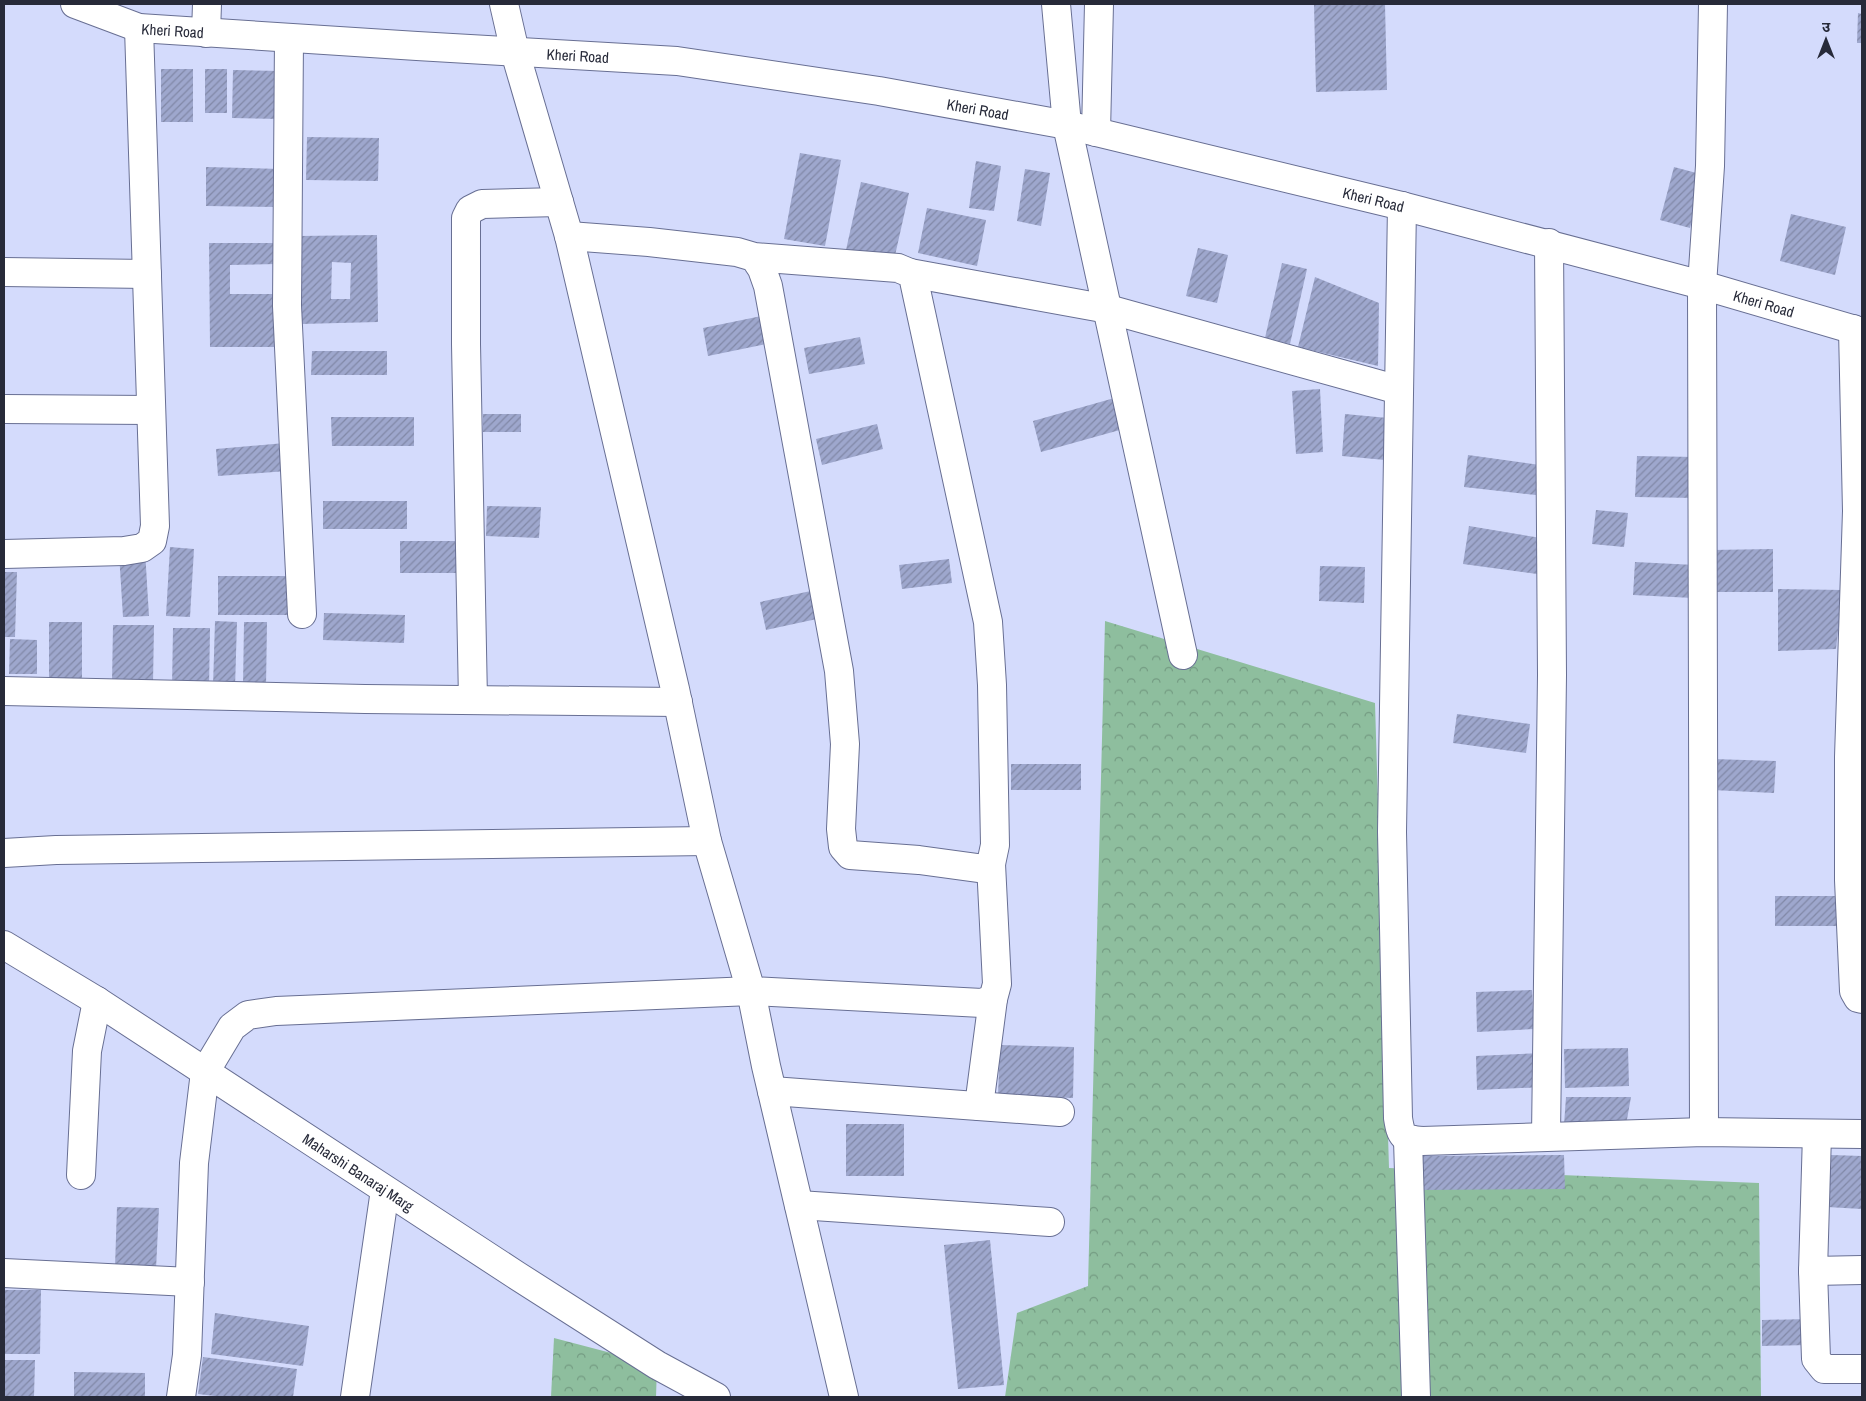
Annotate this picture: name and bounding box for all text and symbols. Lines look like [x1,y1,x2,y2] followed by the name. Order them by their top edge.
[1801,15,1851,65] north arrow
[141,18,204,43] street label: Kheri Road
[1822,18,1831,36] text: उ
[546,43,609,68] street label: Kheri Road
[945,93,1010,125] street label: Kheri Road
[1341,182,1406,217] street label: Kheri Road
[1731,284,1797,322] street label: Kheri Road
[299,1128,418,1216] street label: Maharshi Banaraj Marg

